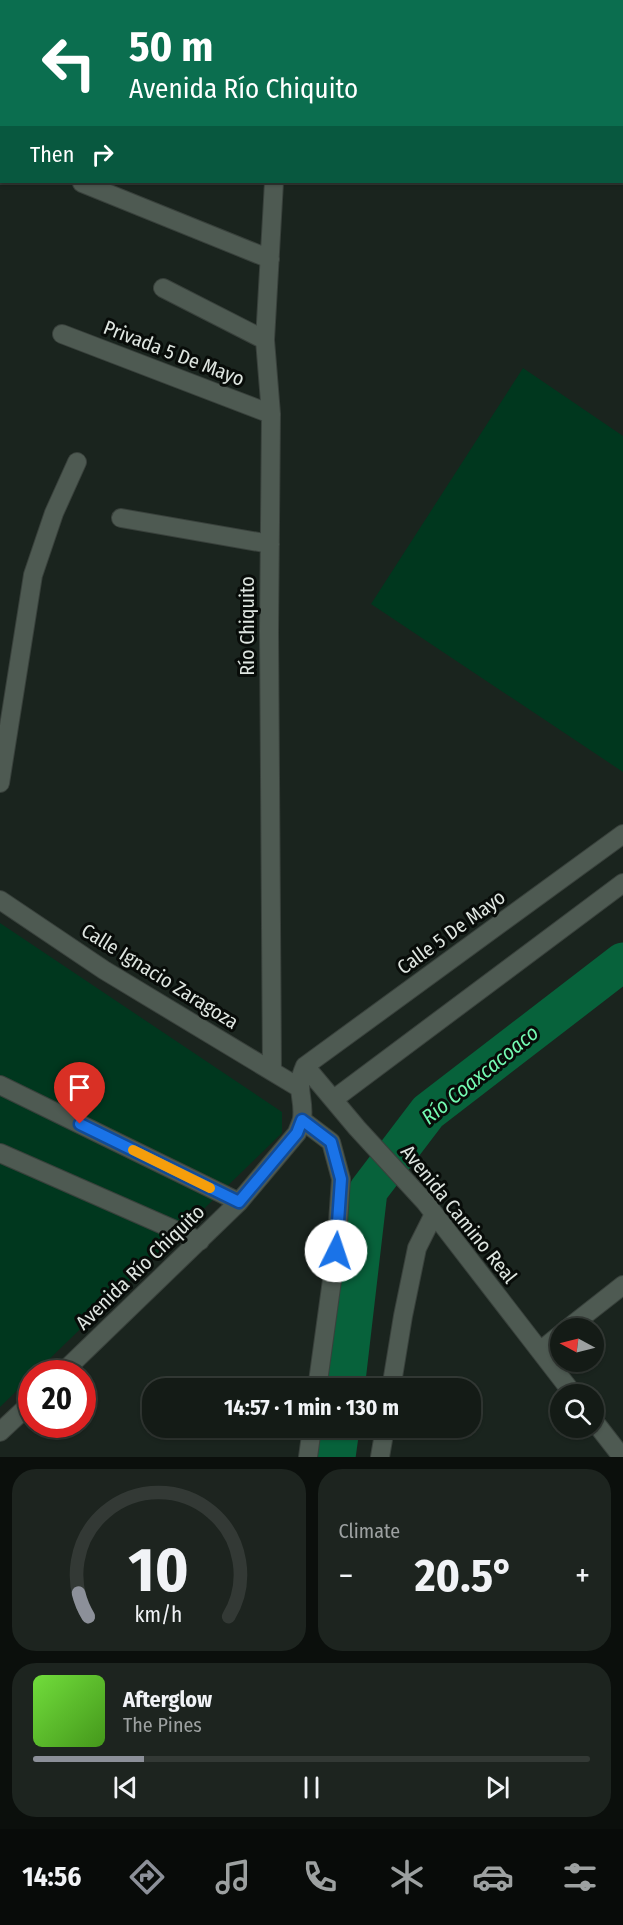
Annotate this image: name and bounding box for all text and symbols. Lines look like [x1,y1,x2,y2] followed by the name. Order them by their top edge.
[129,22,213,72] text: 50 m
[30,24,108,102] icon: left
[129,73,358,105] text: Avenida Río Chiquito
[86,138,119,171] icon: right
[30,141,74,168] text: Then
[100,315,248,391] street label: Privada 5 De Mayo
[235,576,259,676] street label: Río Chiquito
[392,885,510,979] street label: Calle 5 De Mayo
[77,918,243,1034] street label: Calle Ignacio Zaragoza
[416,1020,544,1130] water label: Río Coaxcacoaco
[54,1062,105,1124] pin
[63,1071,96,1104] icon: arrive
[396,1140,522,1288] street label: Avenida Camino Real
[71,1199,209,1335] street label: Avenida Río Chiquito
[304,1219,368,1283] position arrow
[550,1318,604,1372] north arrow
[550,1318,604,1438] map controls
[18,1360,96,1438] speed limit sign: 20
[550,1384,604,1438] button: search
[224,1394,399,1421] text: 14:57 · 1 min · 130 m
[339,1519,400,1543] text: Climate
[129,1533,189,1608] text: 10
[415,1549,514,1603] text: 20.5°
[339,1556,353,1596] text: −
[575,1556,590,1596] text: +
[135,1602,183,1628] text: km/h
[123,1686,212,1713] text: Afterglow
[123,1713,202,1737] text: The Pines
[109,1771,142,1804] icon: previous
[295,1771,328,1804] icon: pause
[481,1771,514,1804] icon: next
[126,1856,168,1898] icon: directions
[212,1856,254,1898] icon: music
[299,1856,341,1898] icon: phone
[386,1856,428,1898] icon: climate
[472,1856,514,1898] icon: car
[559,1856,601,1898] icon: filters
[22,1861,81,1893] text: 14:56

